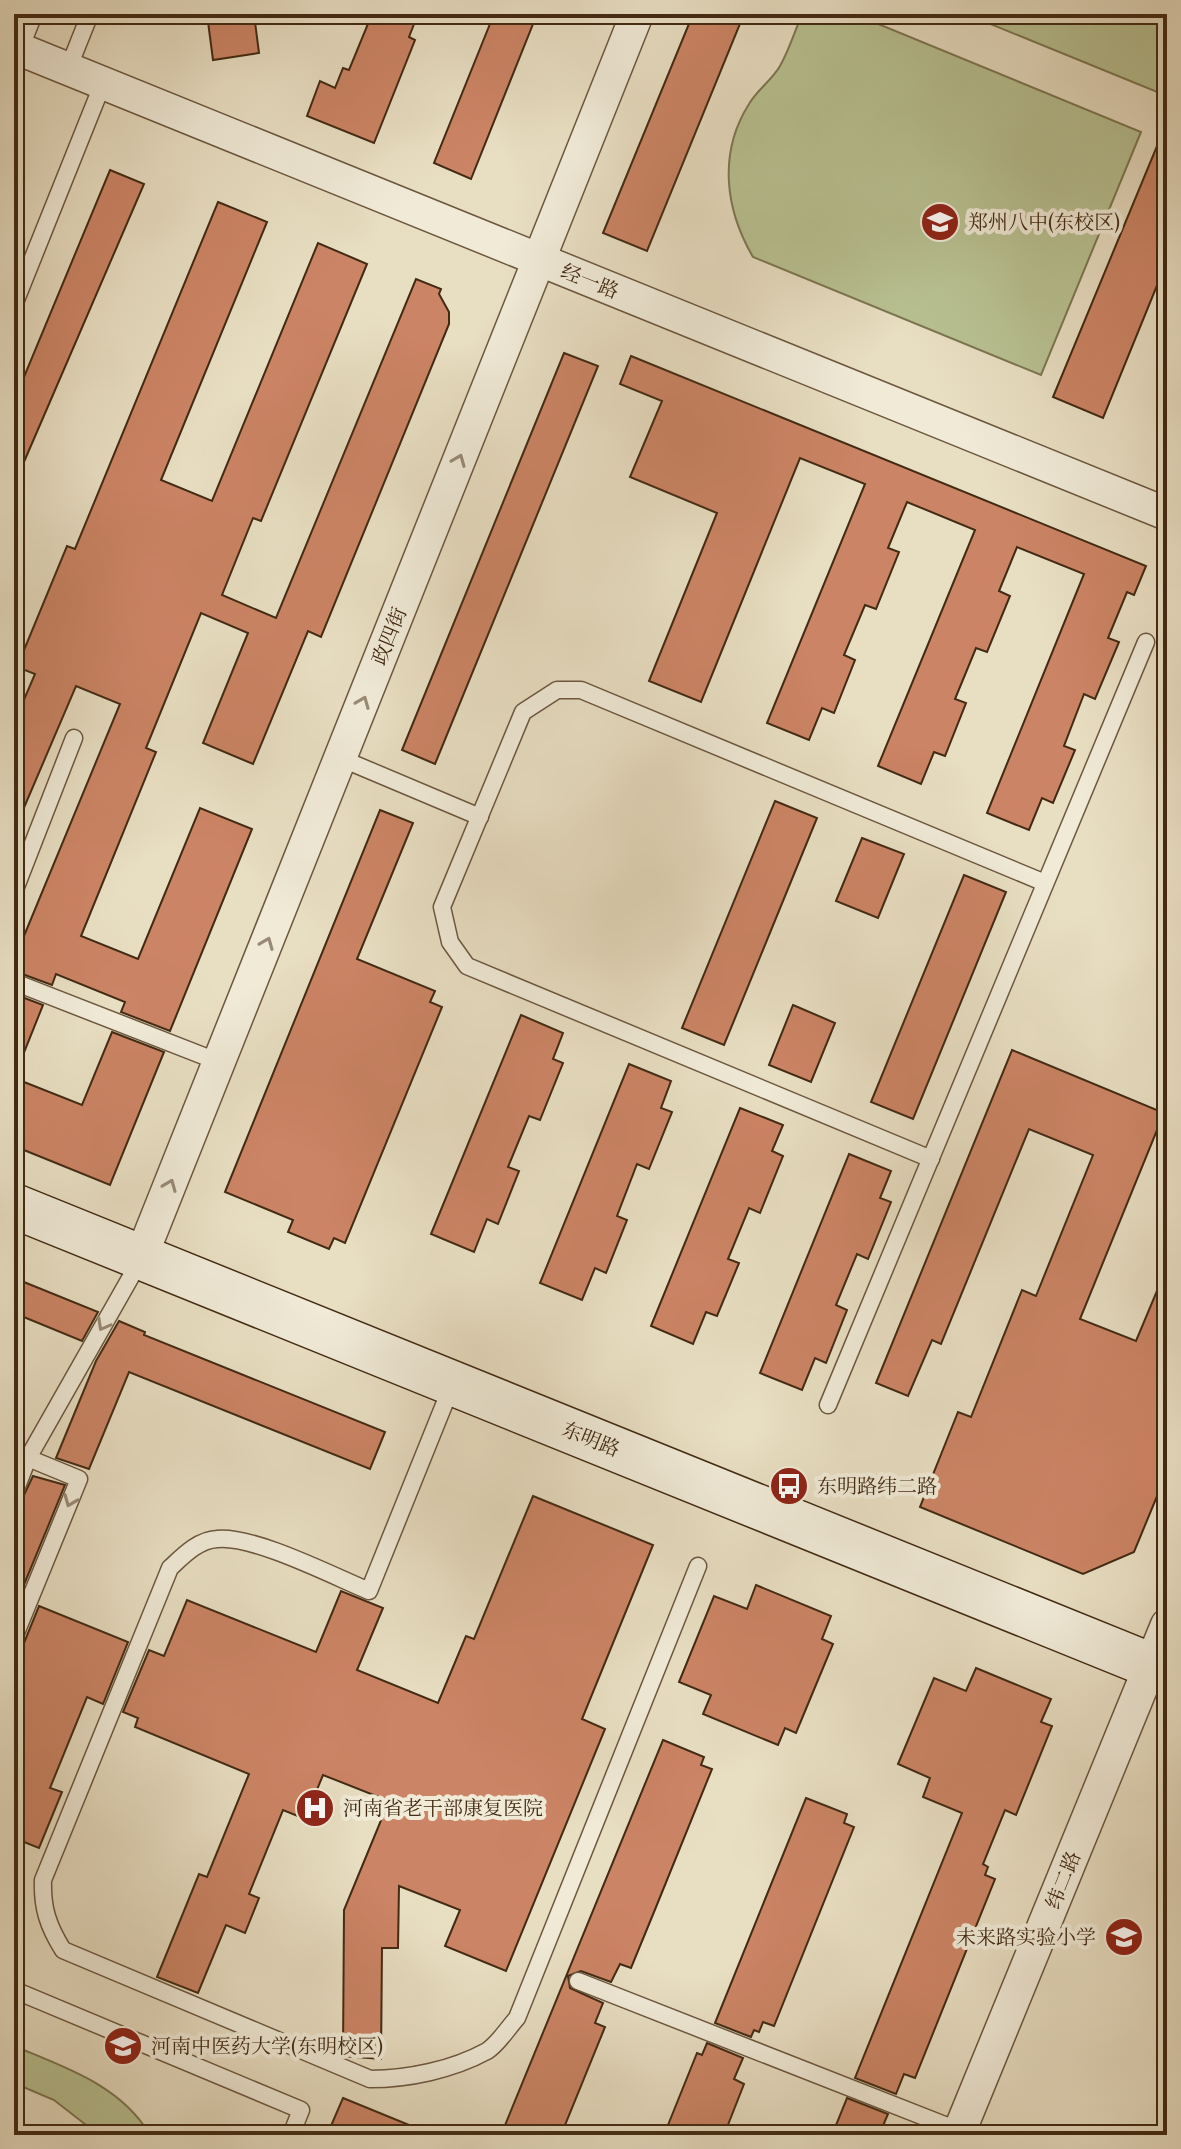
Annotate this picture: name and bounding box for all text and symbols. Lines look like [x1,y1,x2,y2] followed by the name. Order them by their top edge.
[919,201,961,243] school or university icon: 郑州八中(东校区)
[968,210,1120,234] place label: 郑州八中(东校区)
[558,259,622,303] street label: 经一路
[449,454,466,468] one-way arrow
[367,604,411,668] street label: 政四街
[353,696,370,710] one-way arrow
[257,937,273,951] one-way arrow
[160,1179,177,1193] one-way arrow
[97,1317,113,1331] one-way arrow
[559,1417,623,1461] street label: 东明路
[768,1465,810,1507] bus stop icon: 东明路纬二路
[817,1474,937,1498] place label: 东明路纬二路
[63,1493,80,1507] one-way arrow
[294,1787,336,1829] hospital icon: 河南省老干部康复医院
[343,1796,543,1820] place label: 河南省老干部康复医院
[1041,1848,1085,1912] street label: 纬二路
[1103,1916,1145,1958] school or university icon: 未来路实验小学
[956,1925,1096,1949] place label: 未来路实验小学
[102,2025,144,2067] school or university icon: 河南中医药大学(东明校区)
[151,2034,383,2058] place label: 河南中医药大学(东明校区)

